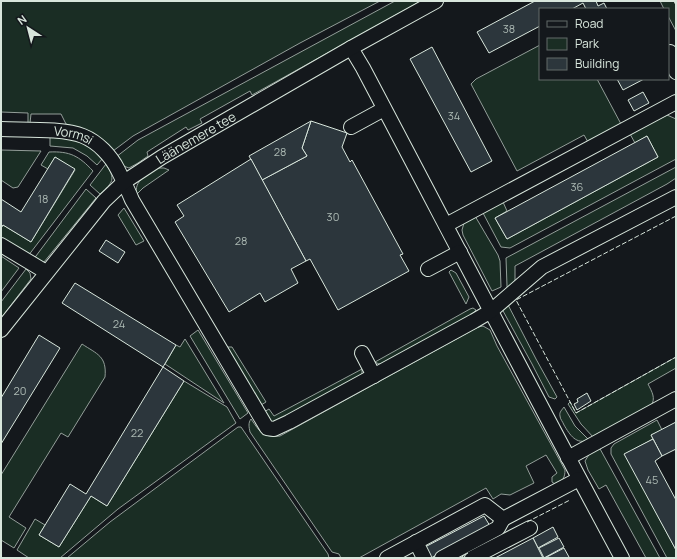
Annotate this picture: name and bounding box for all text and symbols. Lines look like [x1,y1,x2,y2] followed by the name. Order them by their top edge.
[8,8,48,48] north arrow
[539,8,669,80] legend
[14,11,30,28] text: N
[575,15,603,32] text: Road
[503,21,515,36] house number: 38
[575,35,600,52] text: Park
[575,55,619,72] text: Building
[152,107,239,168] street label: Läänemere tee
[448,108,460,123] house number: 34
[53,121,97,149] street label: Vormsi
[274,144,286,159] house number: 28
[571,179,584,194] house number: 36
[38,191,48,206] house number: 18
[327,209,339,224] house number: 30
[235,233,247,248] house number: 28
[113,316,125,331] house number: 24
[14,383,26,398] house number: 20
[131,425,143,440] house number: 22
[646,472,658,487] house number: 45

